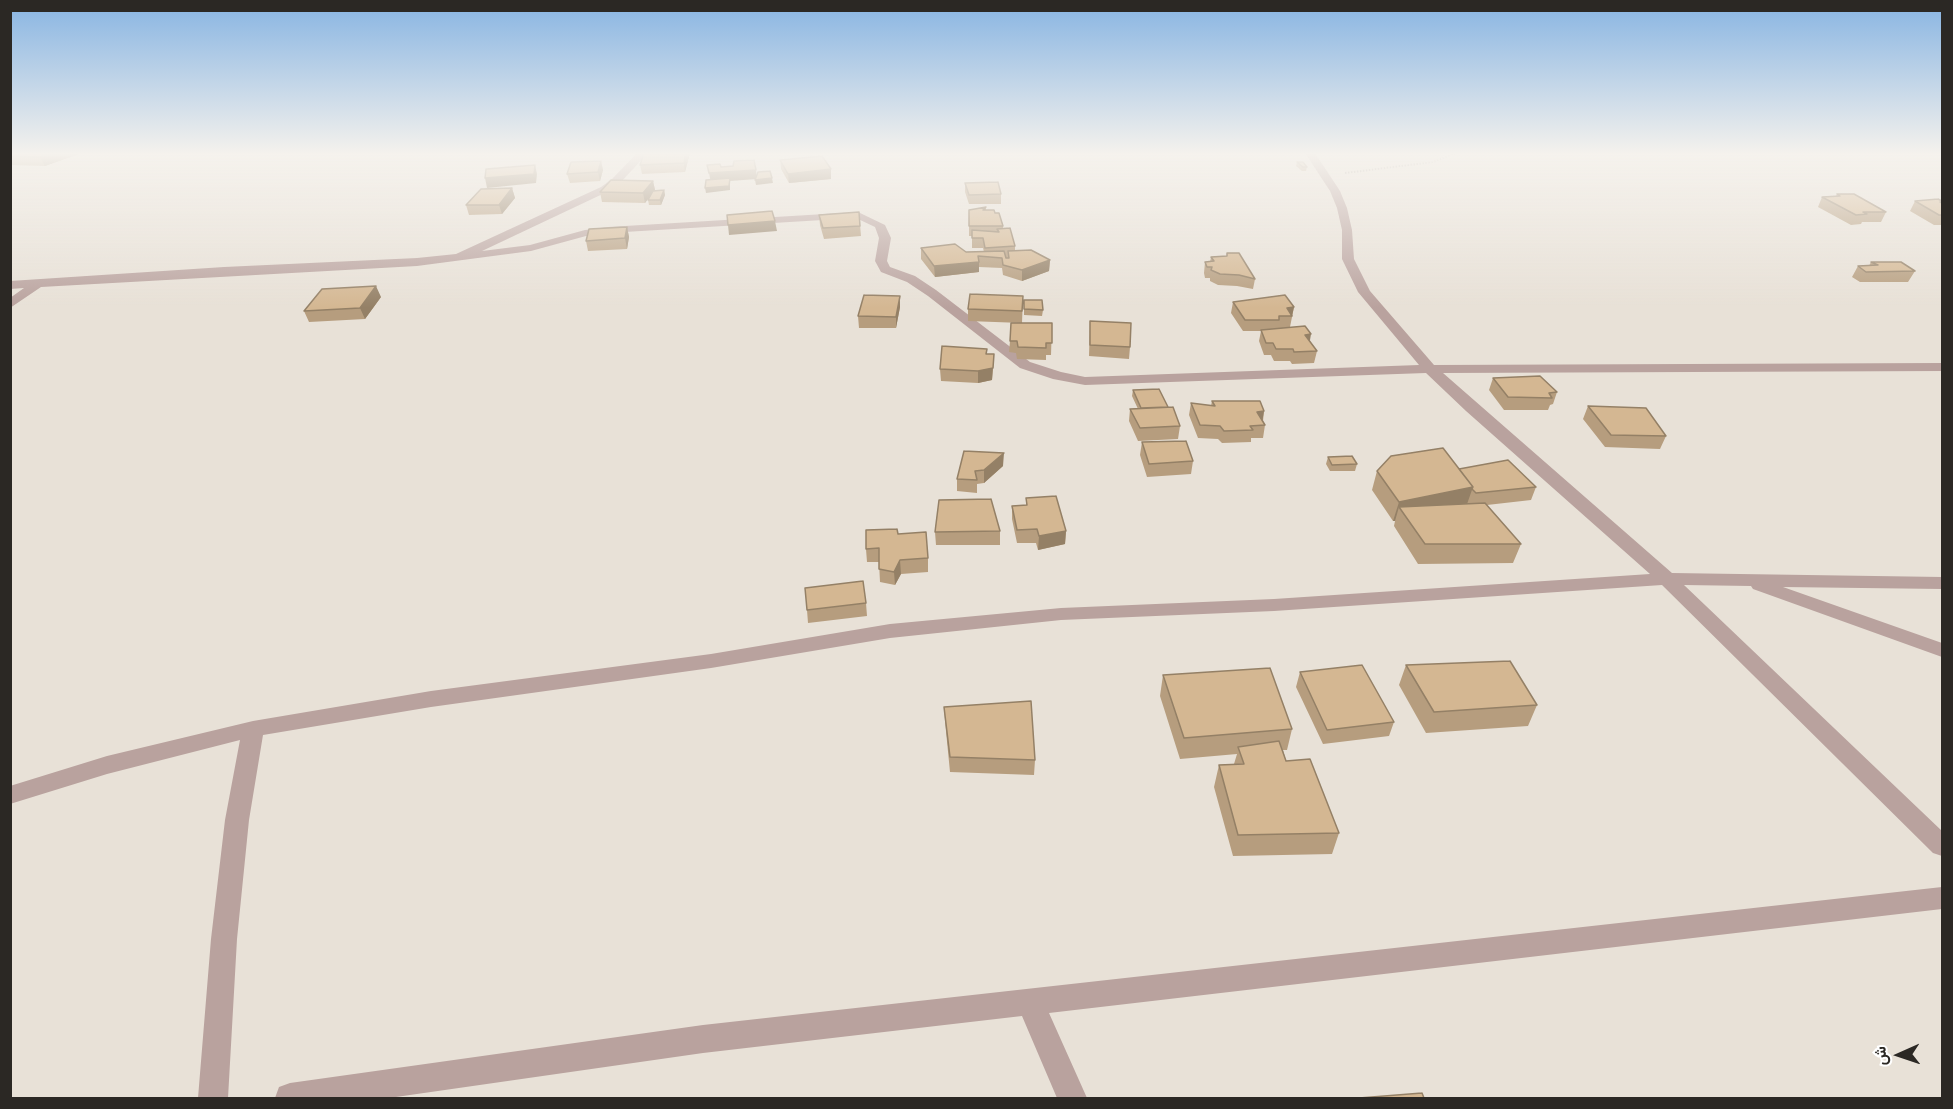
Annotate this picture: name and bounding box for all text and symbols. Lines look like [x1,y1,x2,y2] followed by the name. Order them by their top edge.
[1869,1025,1929,1085] north arrow
[1871,1046,1891,1066] text: ش

